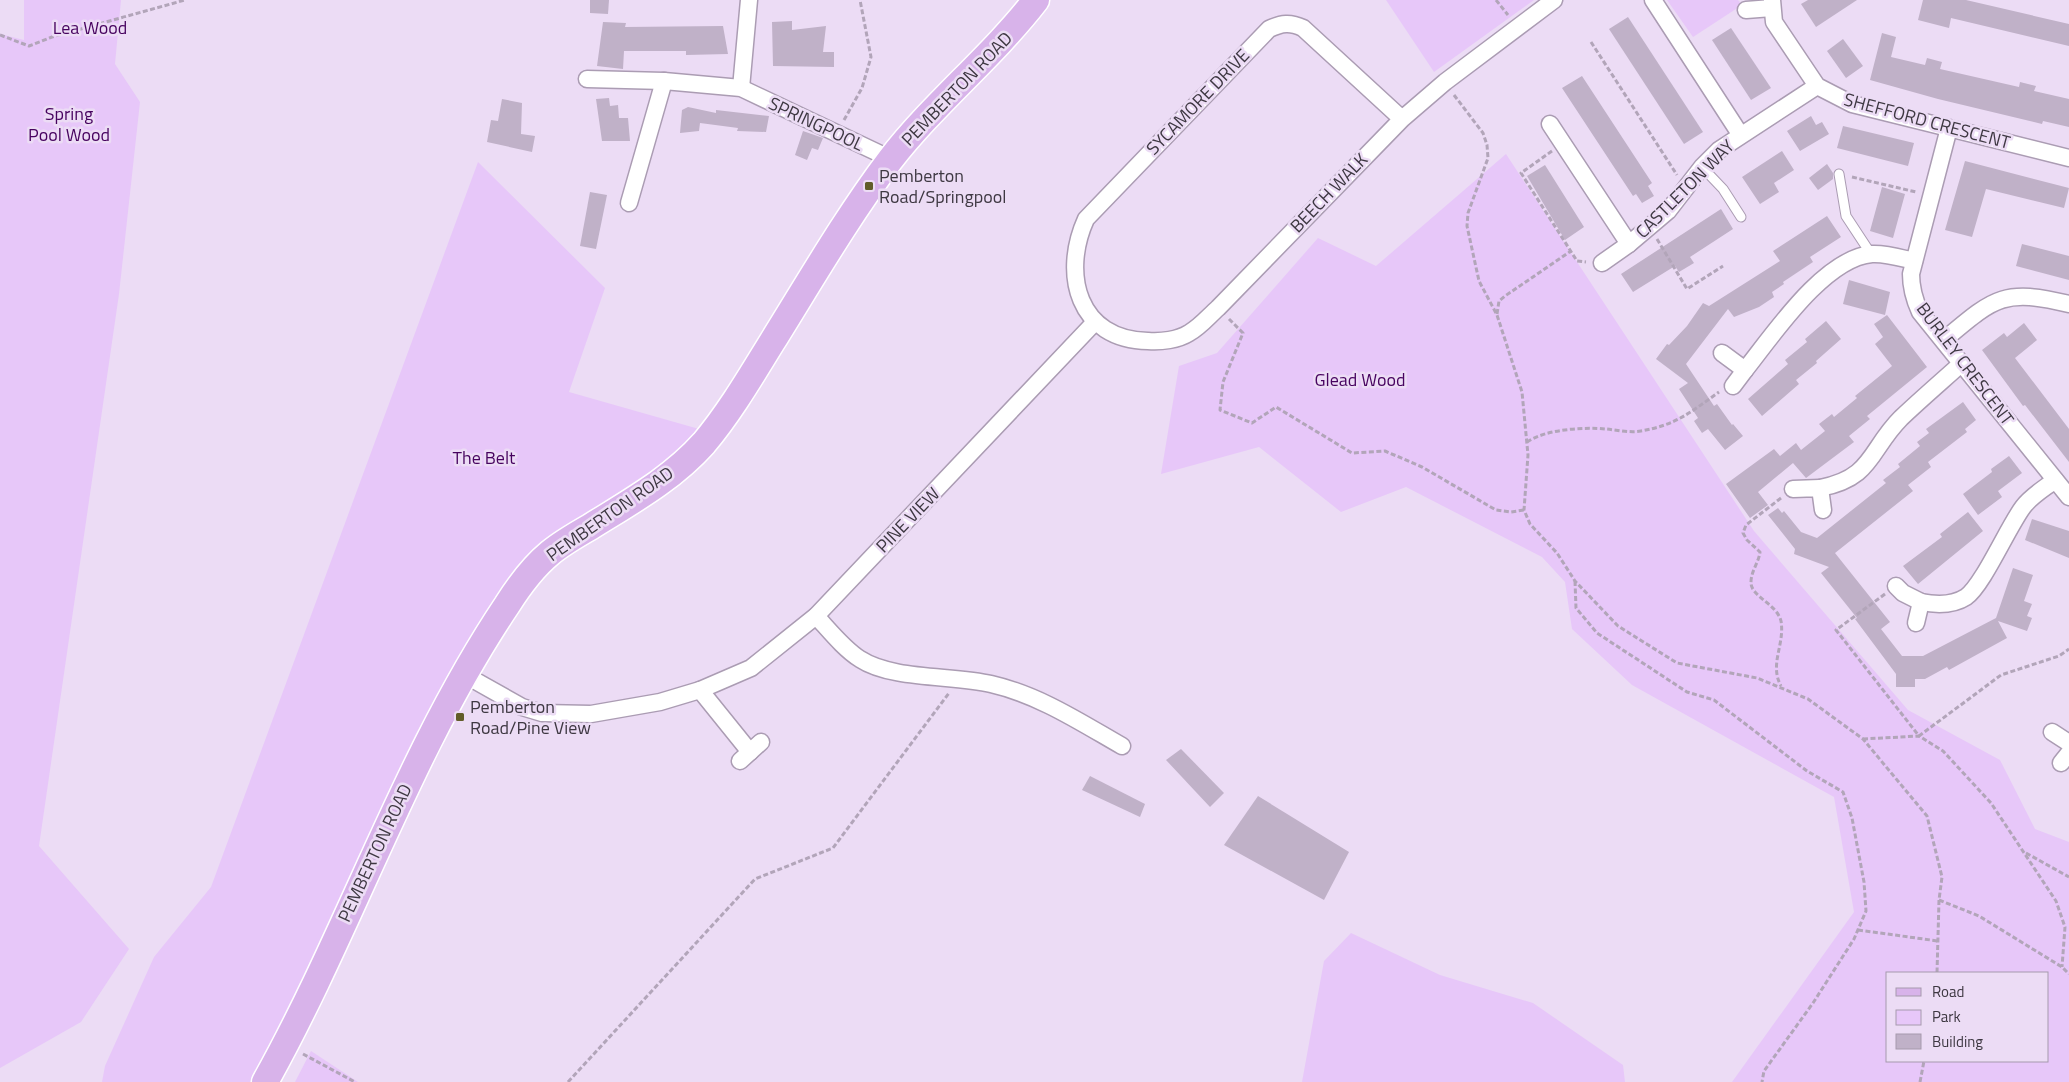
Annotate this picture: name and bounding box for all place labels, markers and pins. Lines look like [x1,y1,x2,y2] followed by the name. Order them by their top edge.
[879,162,1006,210] place label: Pemberton Road/Springpool
[863,180,875,192] marker: Pemberton Road/Springpool
[470,693,591,741] place label: Pemberton Road/Pine View
[454,711,466,723] marker: Pemberton Road/Pine View

